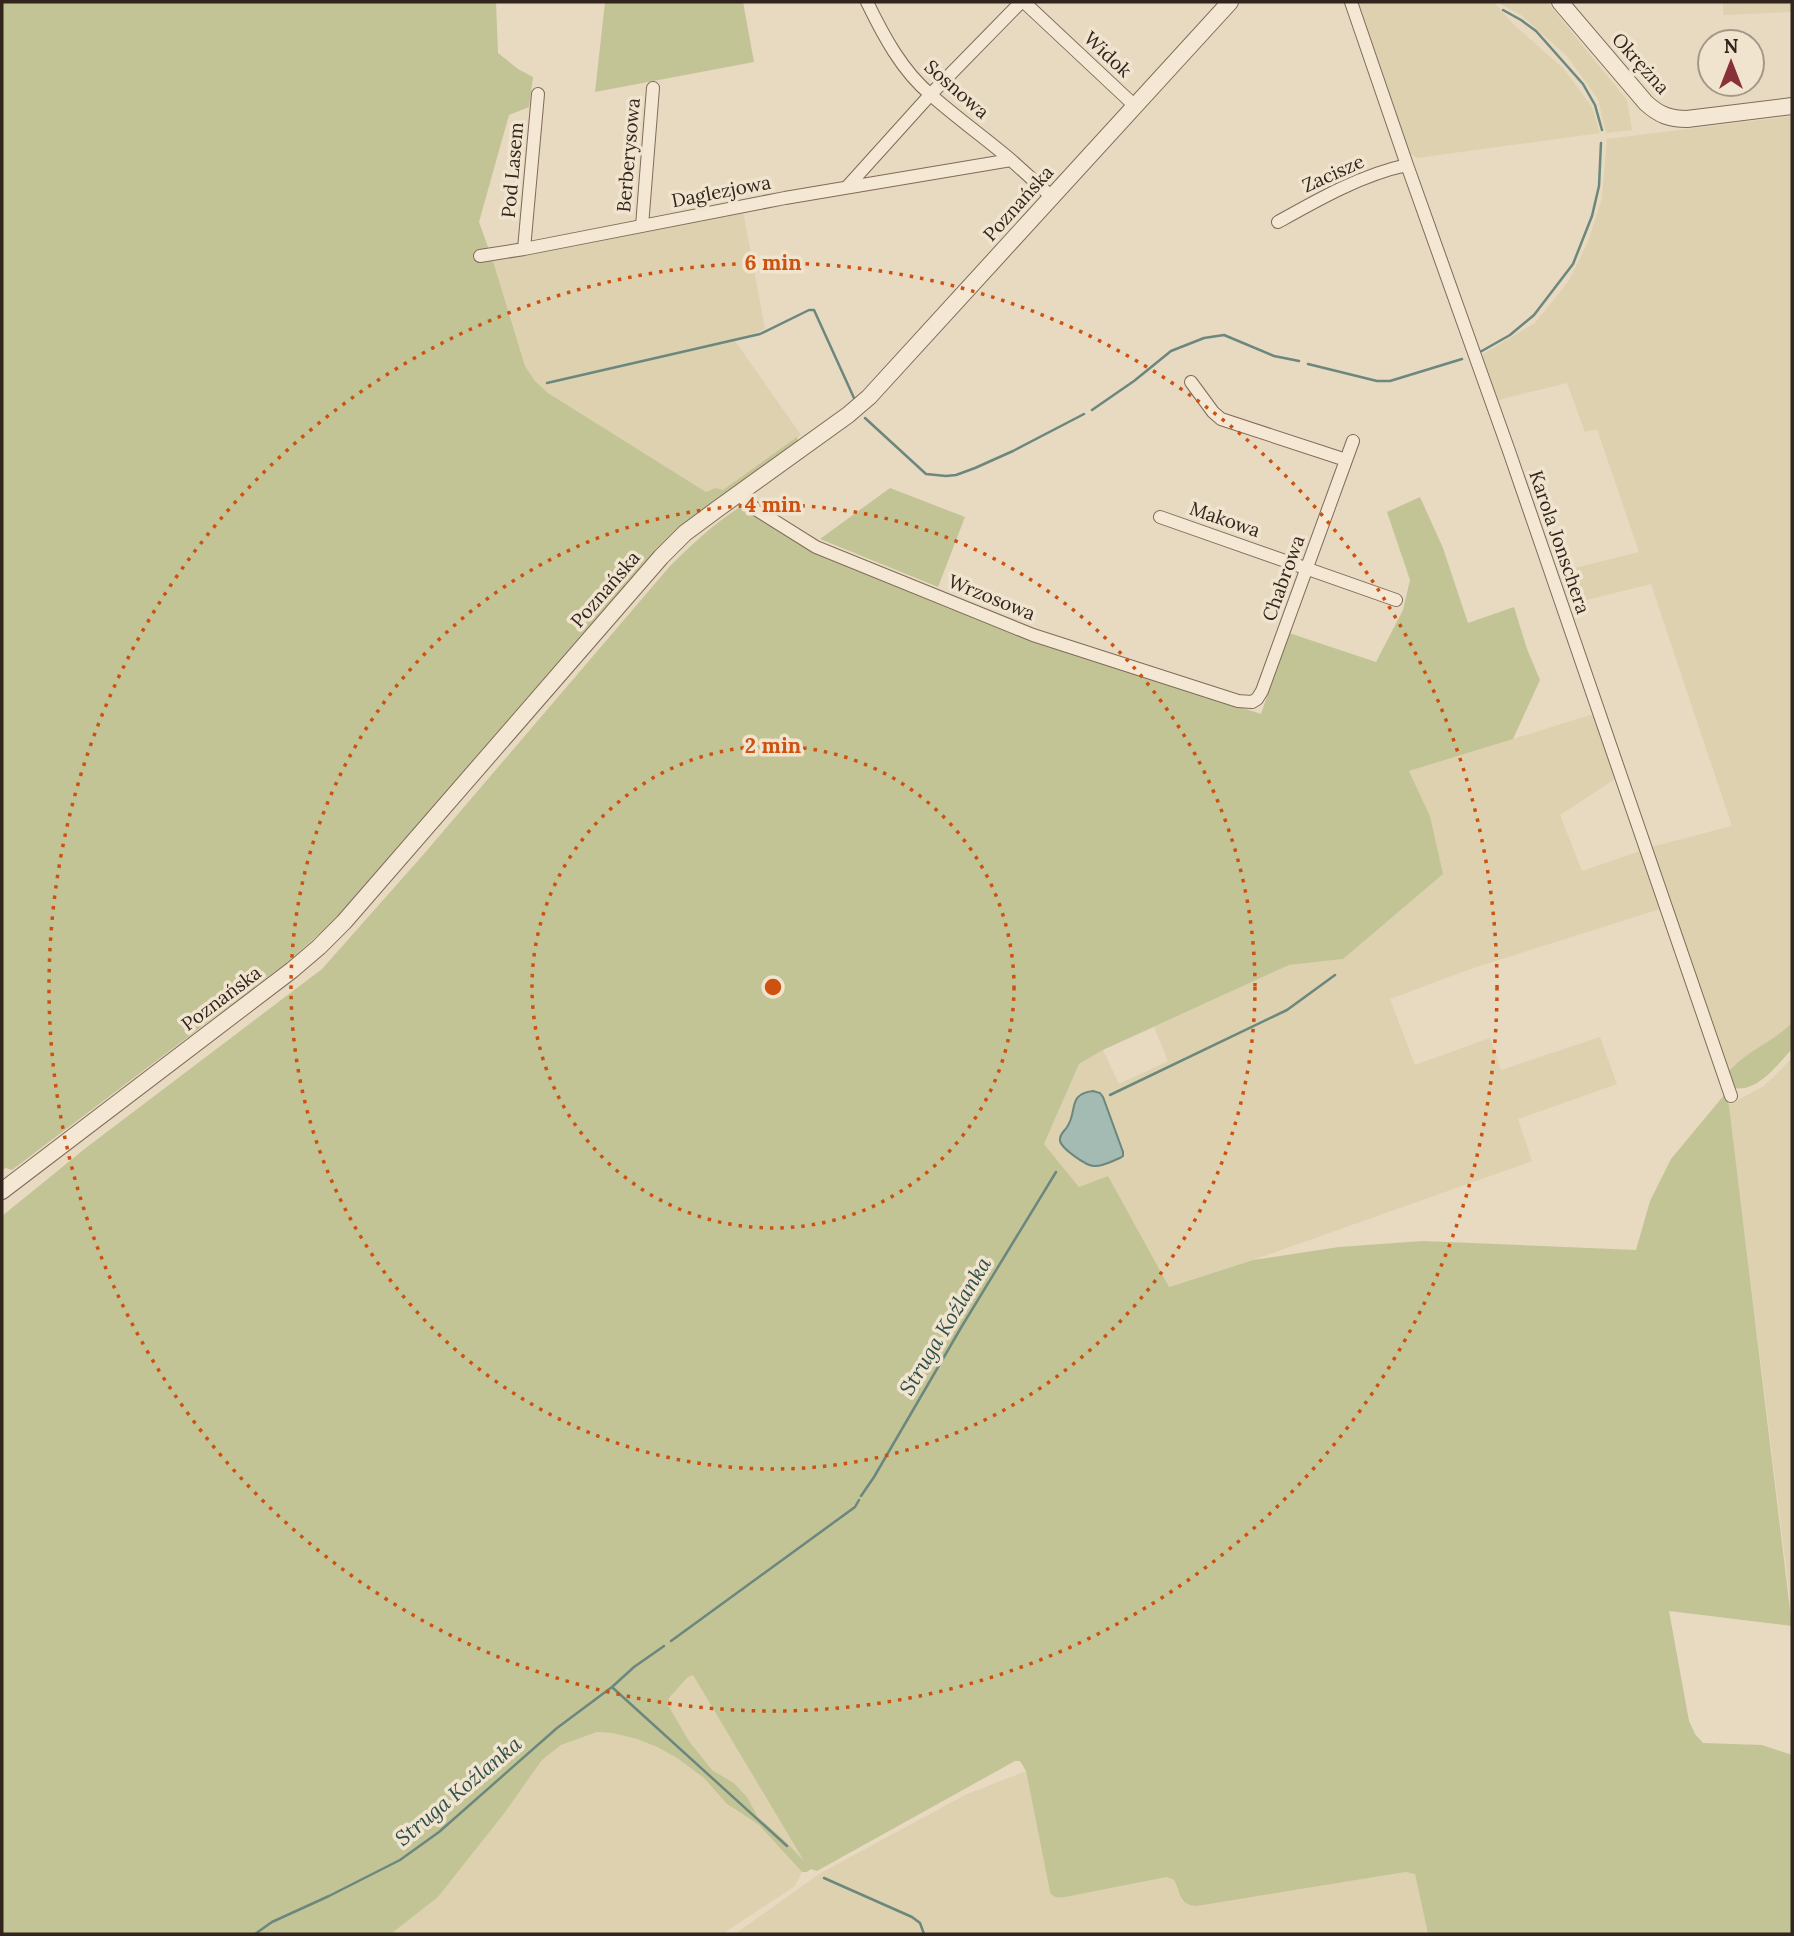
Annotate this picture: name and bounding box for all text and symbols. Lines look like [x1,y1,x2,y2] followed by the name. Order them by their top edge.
[1079,26,1137,83] street label: Widok
[1607,27,1675,99] street label: Okrężna
[1696,28,1766,98] north arrow
[1724,34,1739,58] text: N
[920,54,994,124] street label: Sosnowa
[611,97,645,213] street label: Berberysowa
[496,121,528,219] street label: Pod Lasem
[1298,149,1368,197] street label: Zacisze
[978,160,1058,246] street label: Poznańska
[669,170,773,212] street label: Daglezjowa
[744,249,802,276] text: 6 min
[1524,467,1596,617] street label: Karola Jonschera
[745,491,801,518] text: 4 min
[1187,496,1264,542] street label: Makowa
[1256,532,1310,624] street label: Chabrowa
[565,546,645,632] street label: Poznańska
[945,569,1039,625] street label: Wrzosowa
[745,732,801,759] text: 2 min
[176,960,266,1036] street label: Poznańska
[761,975,785,999] centre of rings
[893,1252,997,1400] water label: Struga Koźlanka
[389,1730,527,1852] water label: Struga Koźlanka

